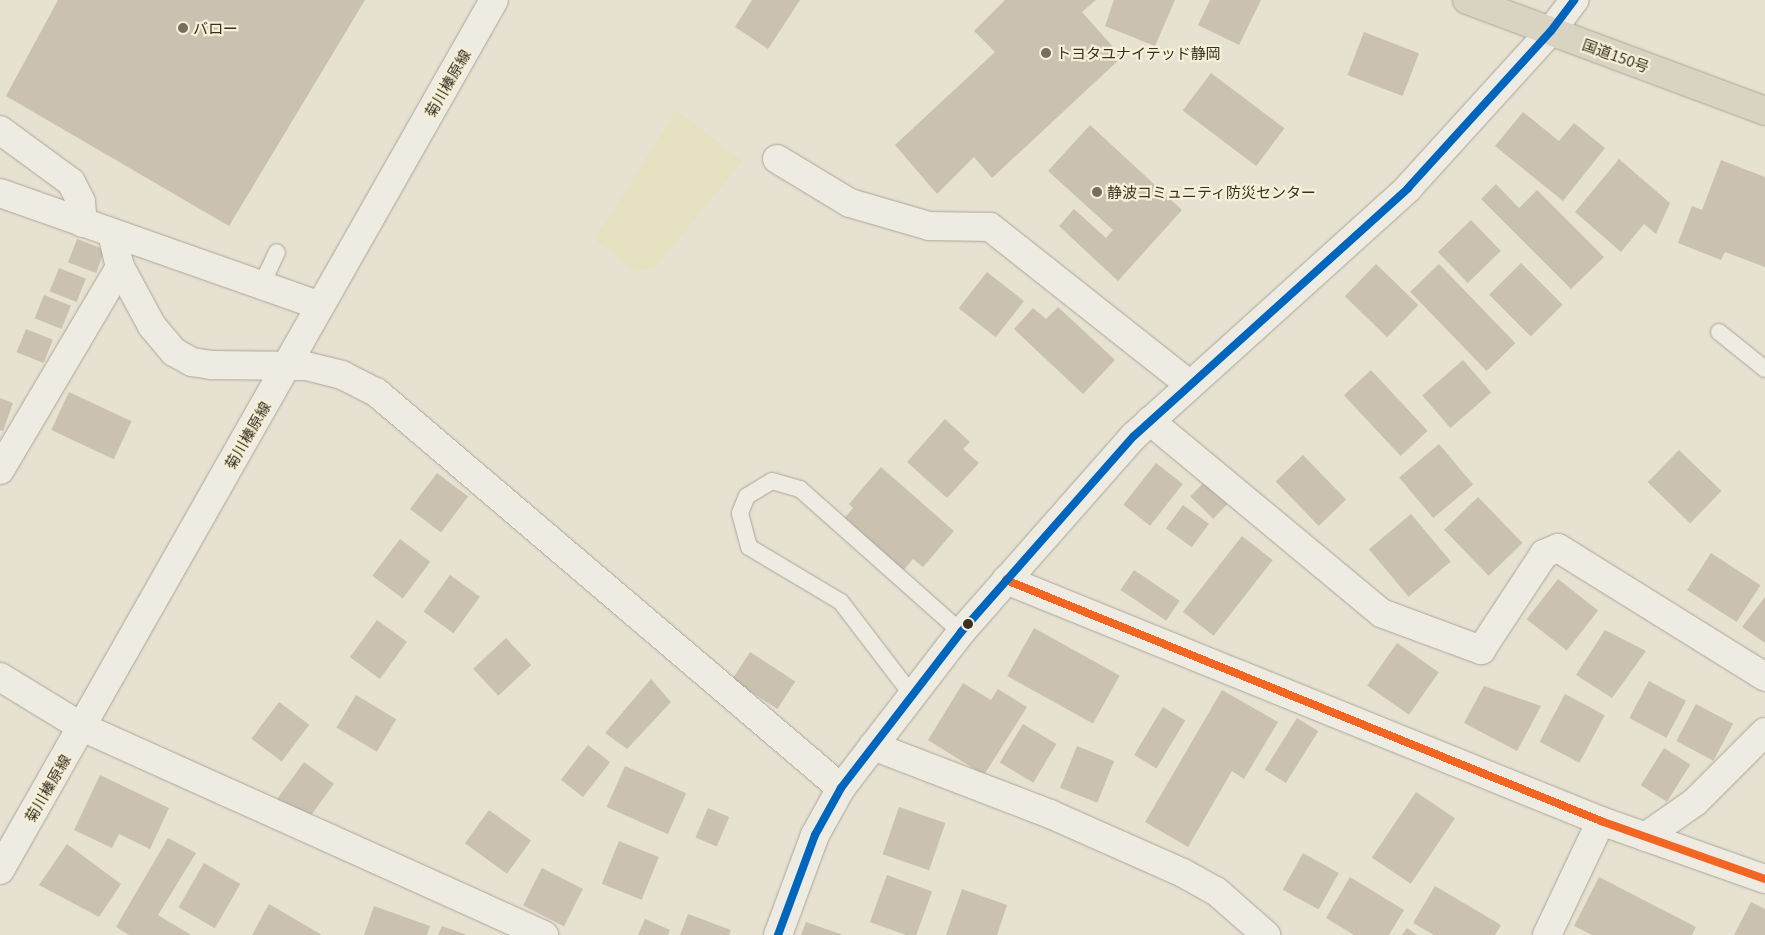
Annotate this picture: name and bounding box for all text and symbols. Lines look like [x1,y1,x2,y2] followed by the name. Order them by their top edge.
[193,19,238,37] place label: バロー
[177,22,189,34] marker: バロー
[1580,35,1652,75] street label: 国道150号
[1056,44,1221,62] place label: トヨタユナイテッド静岡
[420,46,474,120] street label: 菊川榛原線
[1040,47,1052,59] marker: トヨタユナイテッド静岡
[1107,183,1317,201] place label: 静波コミュニティ防災センター
[1091,186,1103,198] marker: 静波コミュニティ防災センター
[220,398,274,472] street label: 菊川榛原線
[963,619,973,629] unlabelled marker
[20,751,74,825] street label: 菊川榛原線

